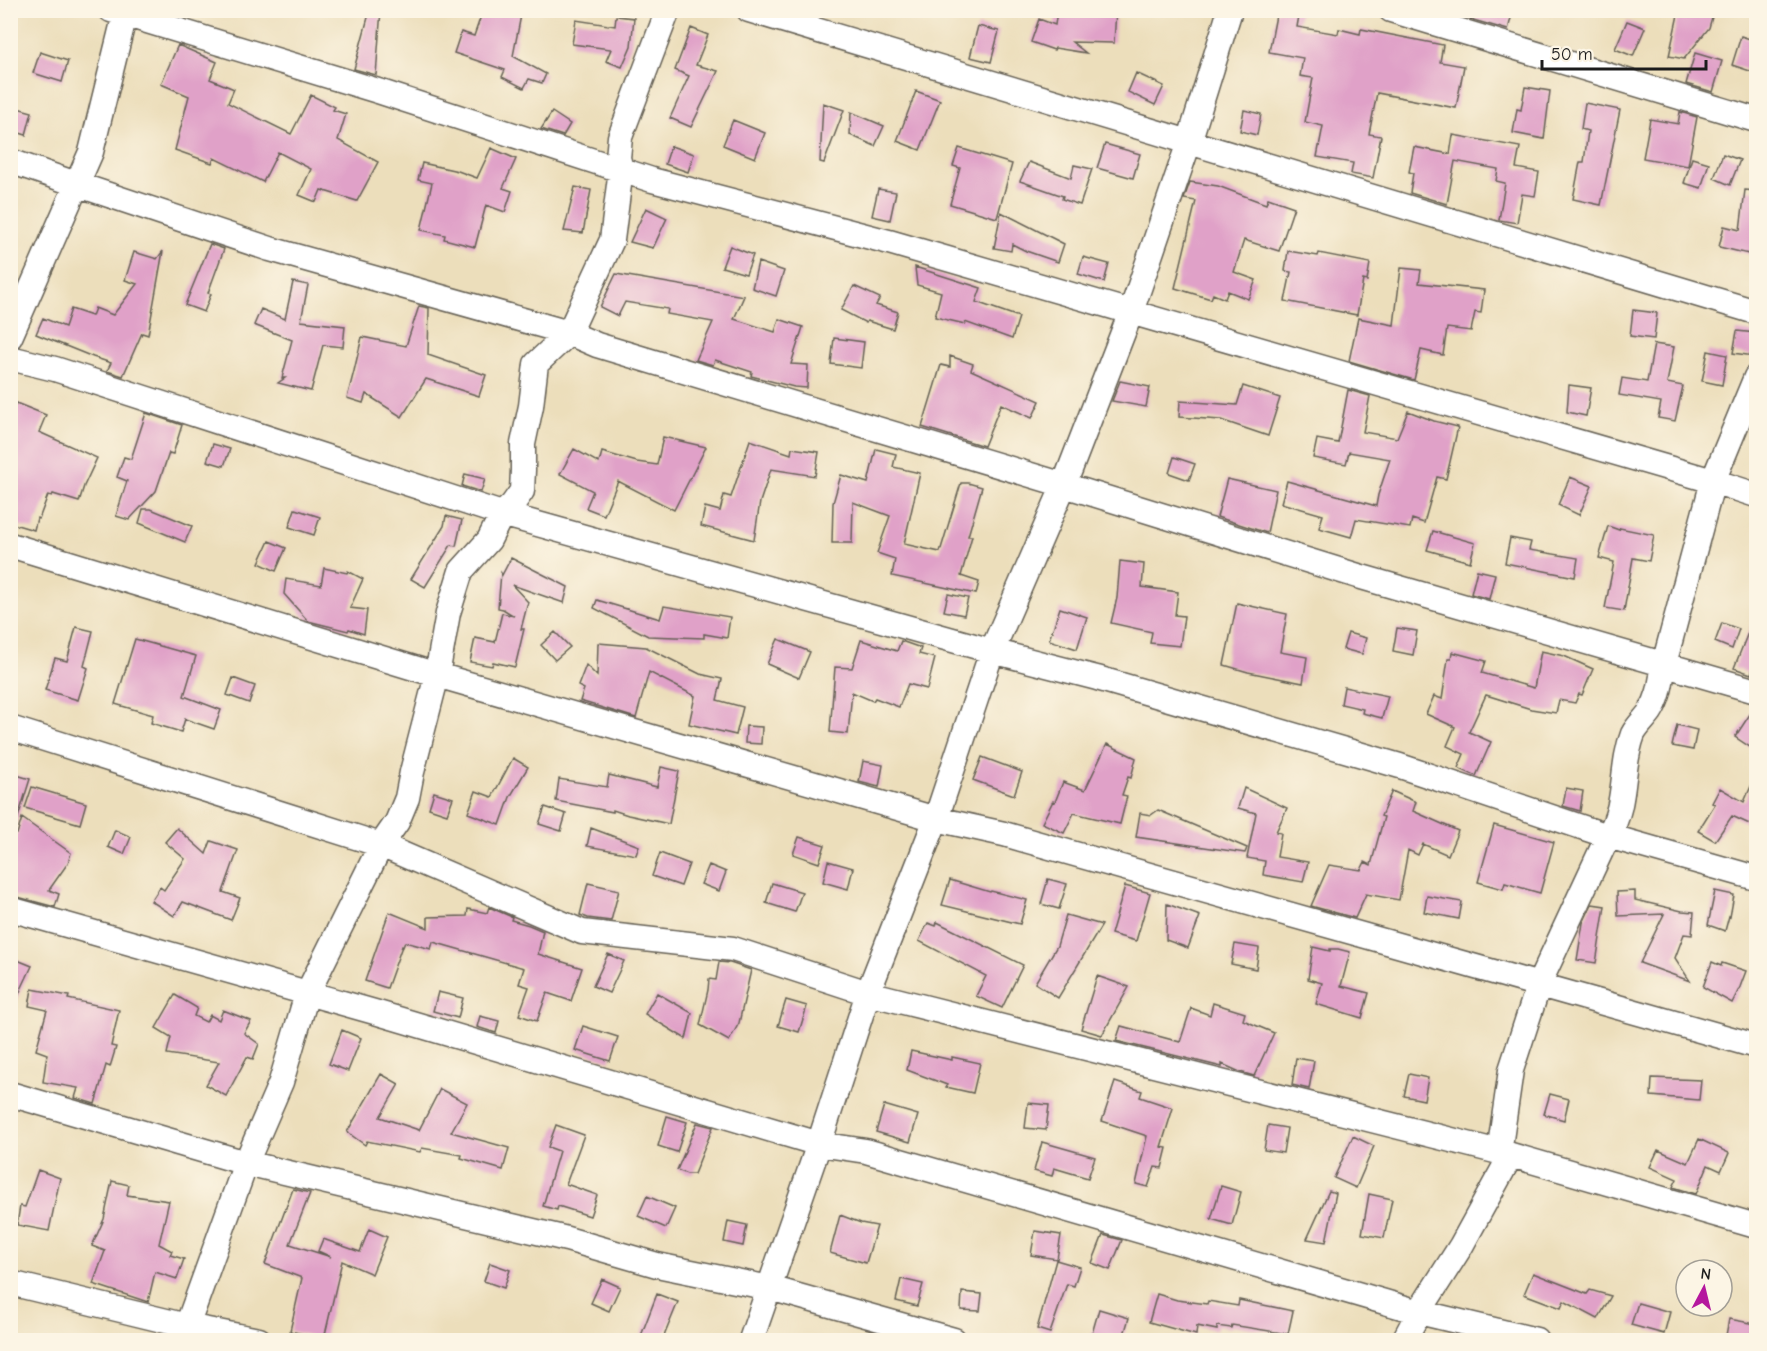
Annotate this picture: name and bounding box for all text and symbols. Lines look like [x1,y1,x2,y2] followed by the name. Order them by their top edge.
[1542,33,1706,71] scale bar
[1551,44,1593,65] text: 50 m
[1674,1258,1734,1318] north arrow
[1699,1265,1712,1284] text: N

